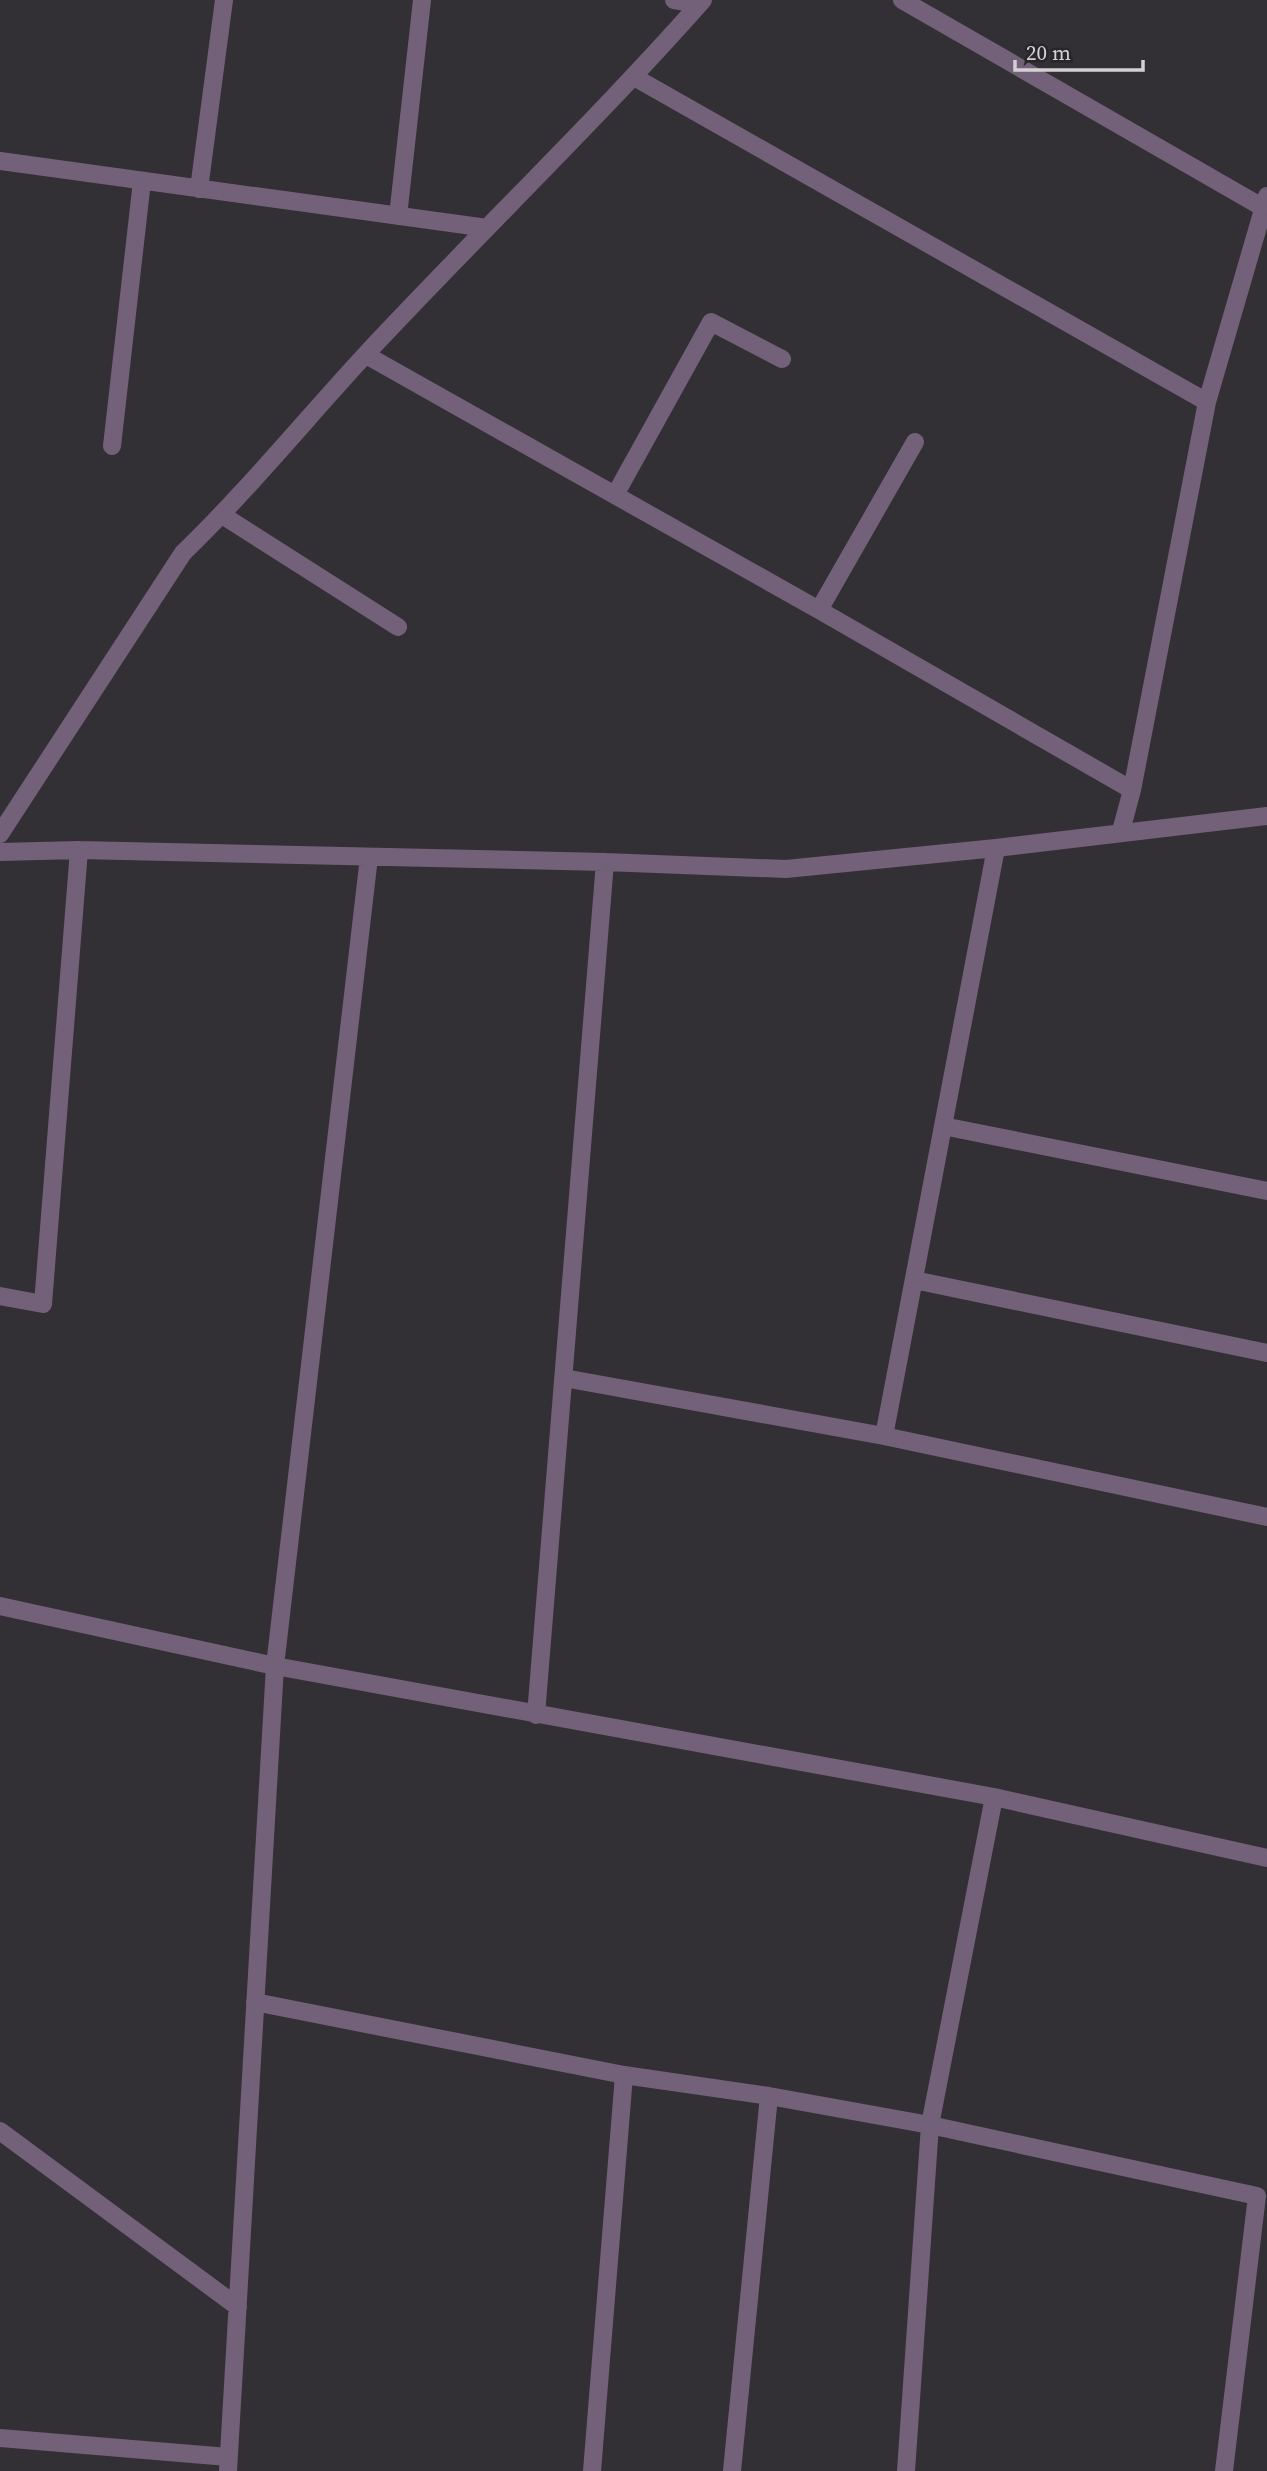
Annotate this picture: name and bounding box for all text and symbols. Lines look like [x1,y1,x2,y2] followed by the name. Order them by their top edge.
[1015,28,1143,72] scale bar
[1026,38,1071,67] text: 20 m

